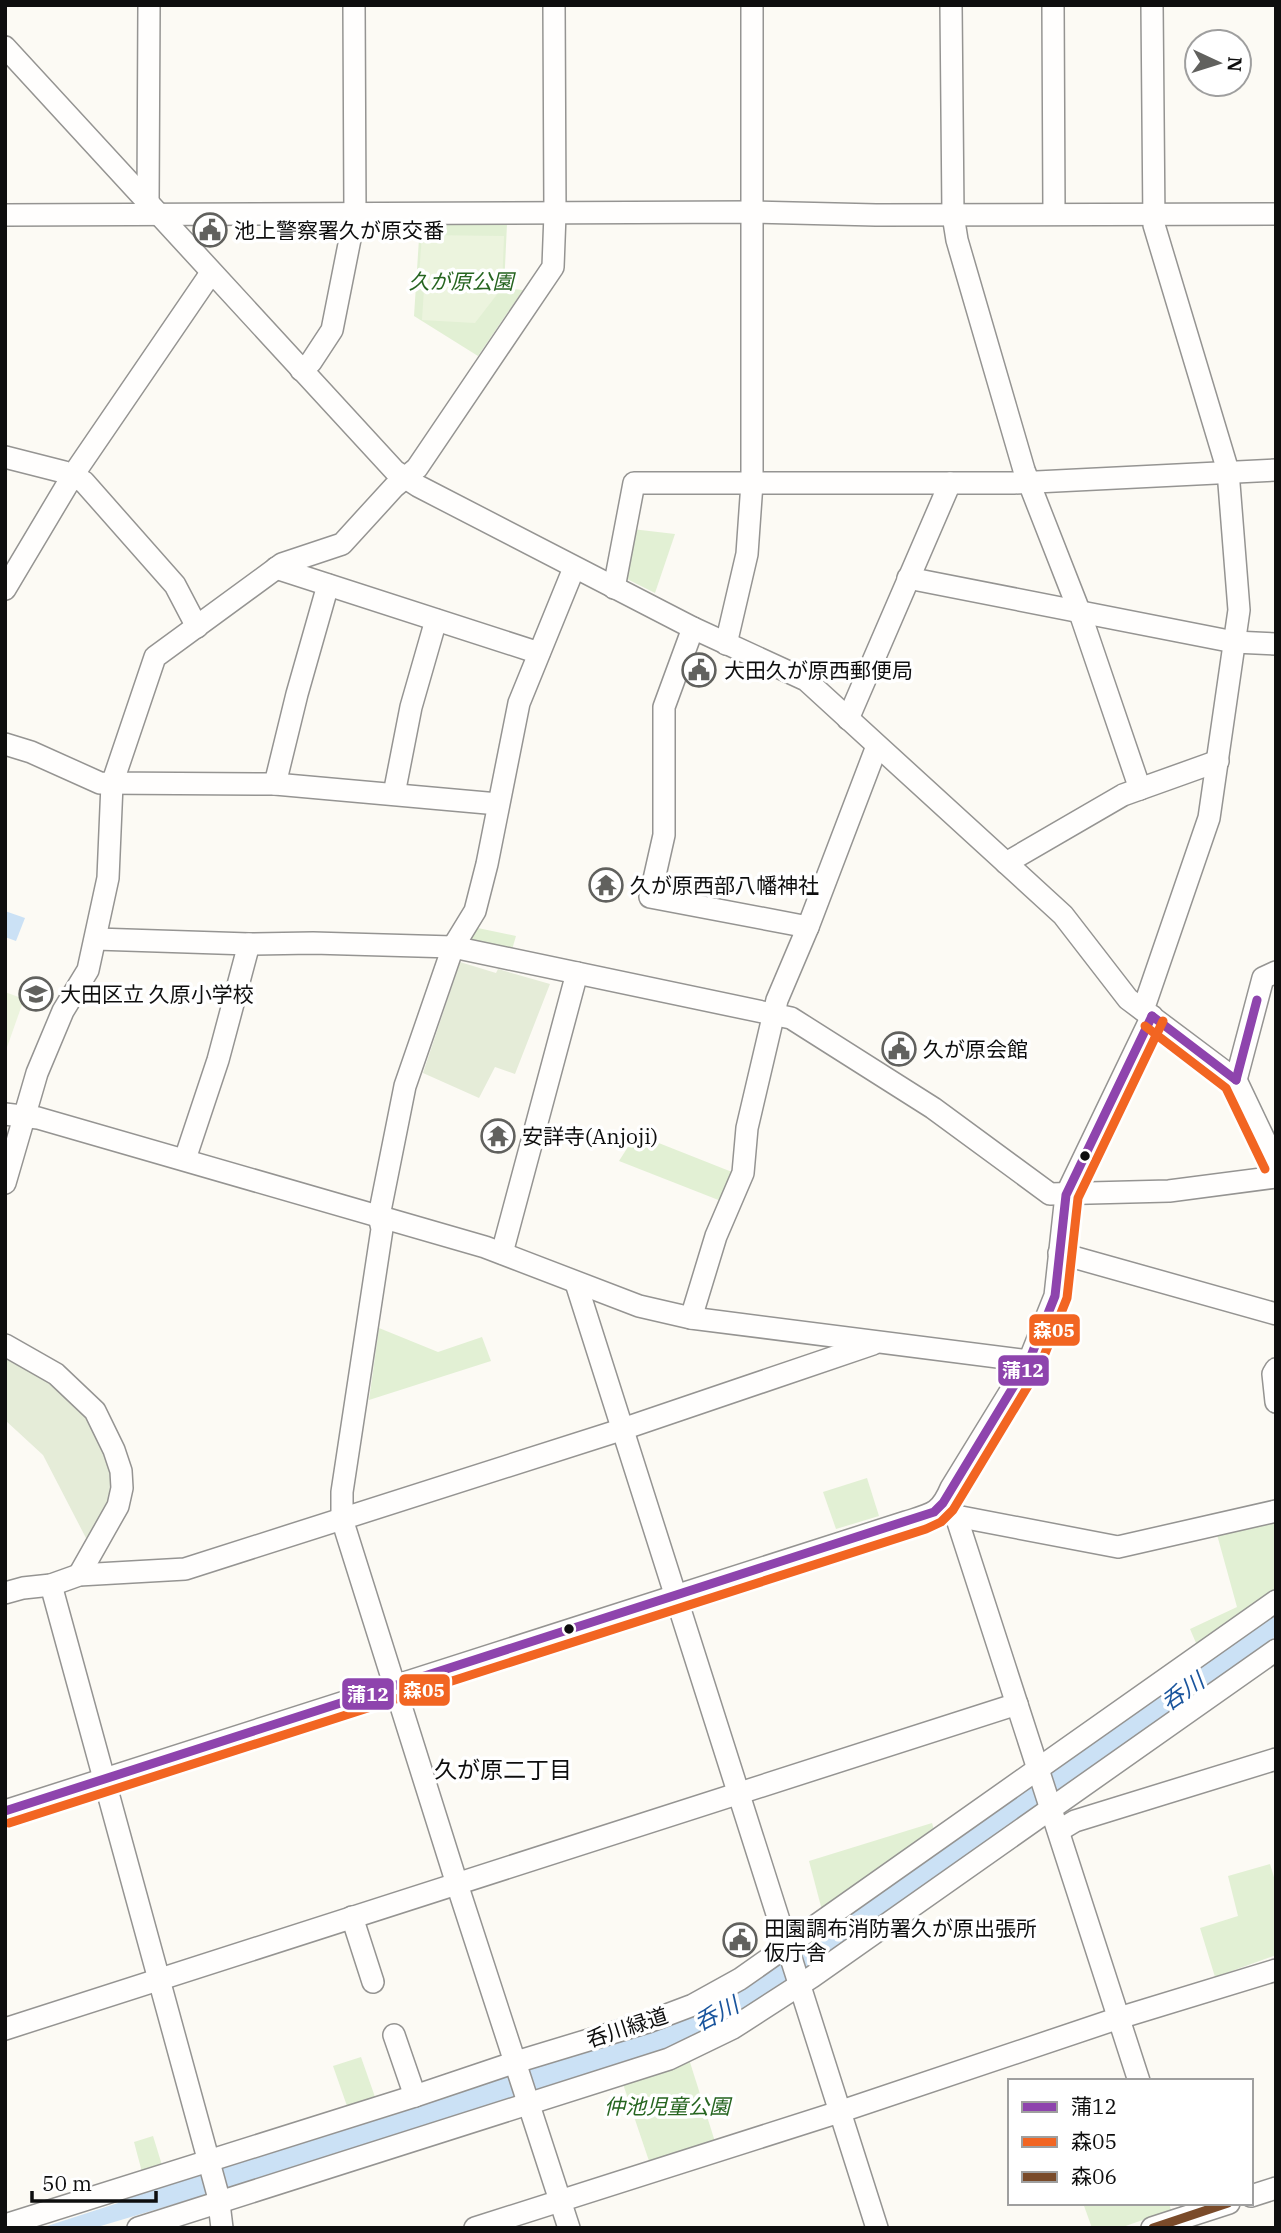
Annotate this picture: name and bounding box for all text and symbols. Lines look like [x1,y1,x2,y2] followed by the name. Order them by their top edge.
[1183,28,1253,98] north arrow
[1222,56,1247,73] text: N
[191,211,229,249] public building icon: 池上警察署久が原交番
[234,216,444,244] place label: 池上警察署久が原交番
[409,267,516,295] park label: 久が原公園
[680,651,718,689] public building icon: 大田久が原西郵便局
[724,656,913,684] place label: 大田久が原西郵便局
[587,866,625,904] temple icon: 久が原西部八幡神社
[630,871,819,899] place label: 久が原西部八幡神社
[17,975,55,1013] school or university icon: 大田区立 久原小学校
[60,980,254,1008] place label: 大田区立 久原小学校
[880,1030,918,1068] public building icon: 久が原会館
[923,1035,1028,1063] place label: 久が原会館
[479,1117,517,1155] temple icon: 安詳寺(Anjoji)
[522,1122,658,1150] place label: 安詳寺(Anjoji)
[1078,1149,1092,1163] unlabelled marker
[1028,1313,1081,1347] line badge: 森05
[1033,1318,1075,1342] text: 森05
[997,1354,1050,1387] line badge: 蒲12
[1002,1358,1044,1382] text: 蒲12
[562,1622,576,1636] unlabelled marker
[1155,1664,1212,1716] water label: 呑川
[398,1673,451,1707] line badge: 森05
[341,1677,395,1711] line badge: 蒲12
[403,1678,445,1702] text: 森05
[347,1682,389,1706] text: 蒲12
[434,1754,572,1784] district label: 久が原二丁目
[764,1914,1037,1966] place label: 田園調布消防署久が原出張所 仮庁舎
[721,1921,759,1959] public building icon: 田園調布消防署久が原出張所 仮庁舎
[689,1988,746,2037] water label: 呑川
[583,2001,671,2053] street label: 呑川緑道
[1008,2079,1253,2205] legend
[604,2092,733,2120] park label: 仲池児童公園
[1071,2092,1117,2120] text: 蒲12
[1071,2127,1117,2155] text: 森05
[32,2160,156,2204] scale bar
[1071,2162,1117,2190] text: 森06
[42,2169,92,2197] text: 50 m

